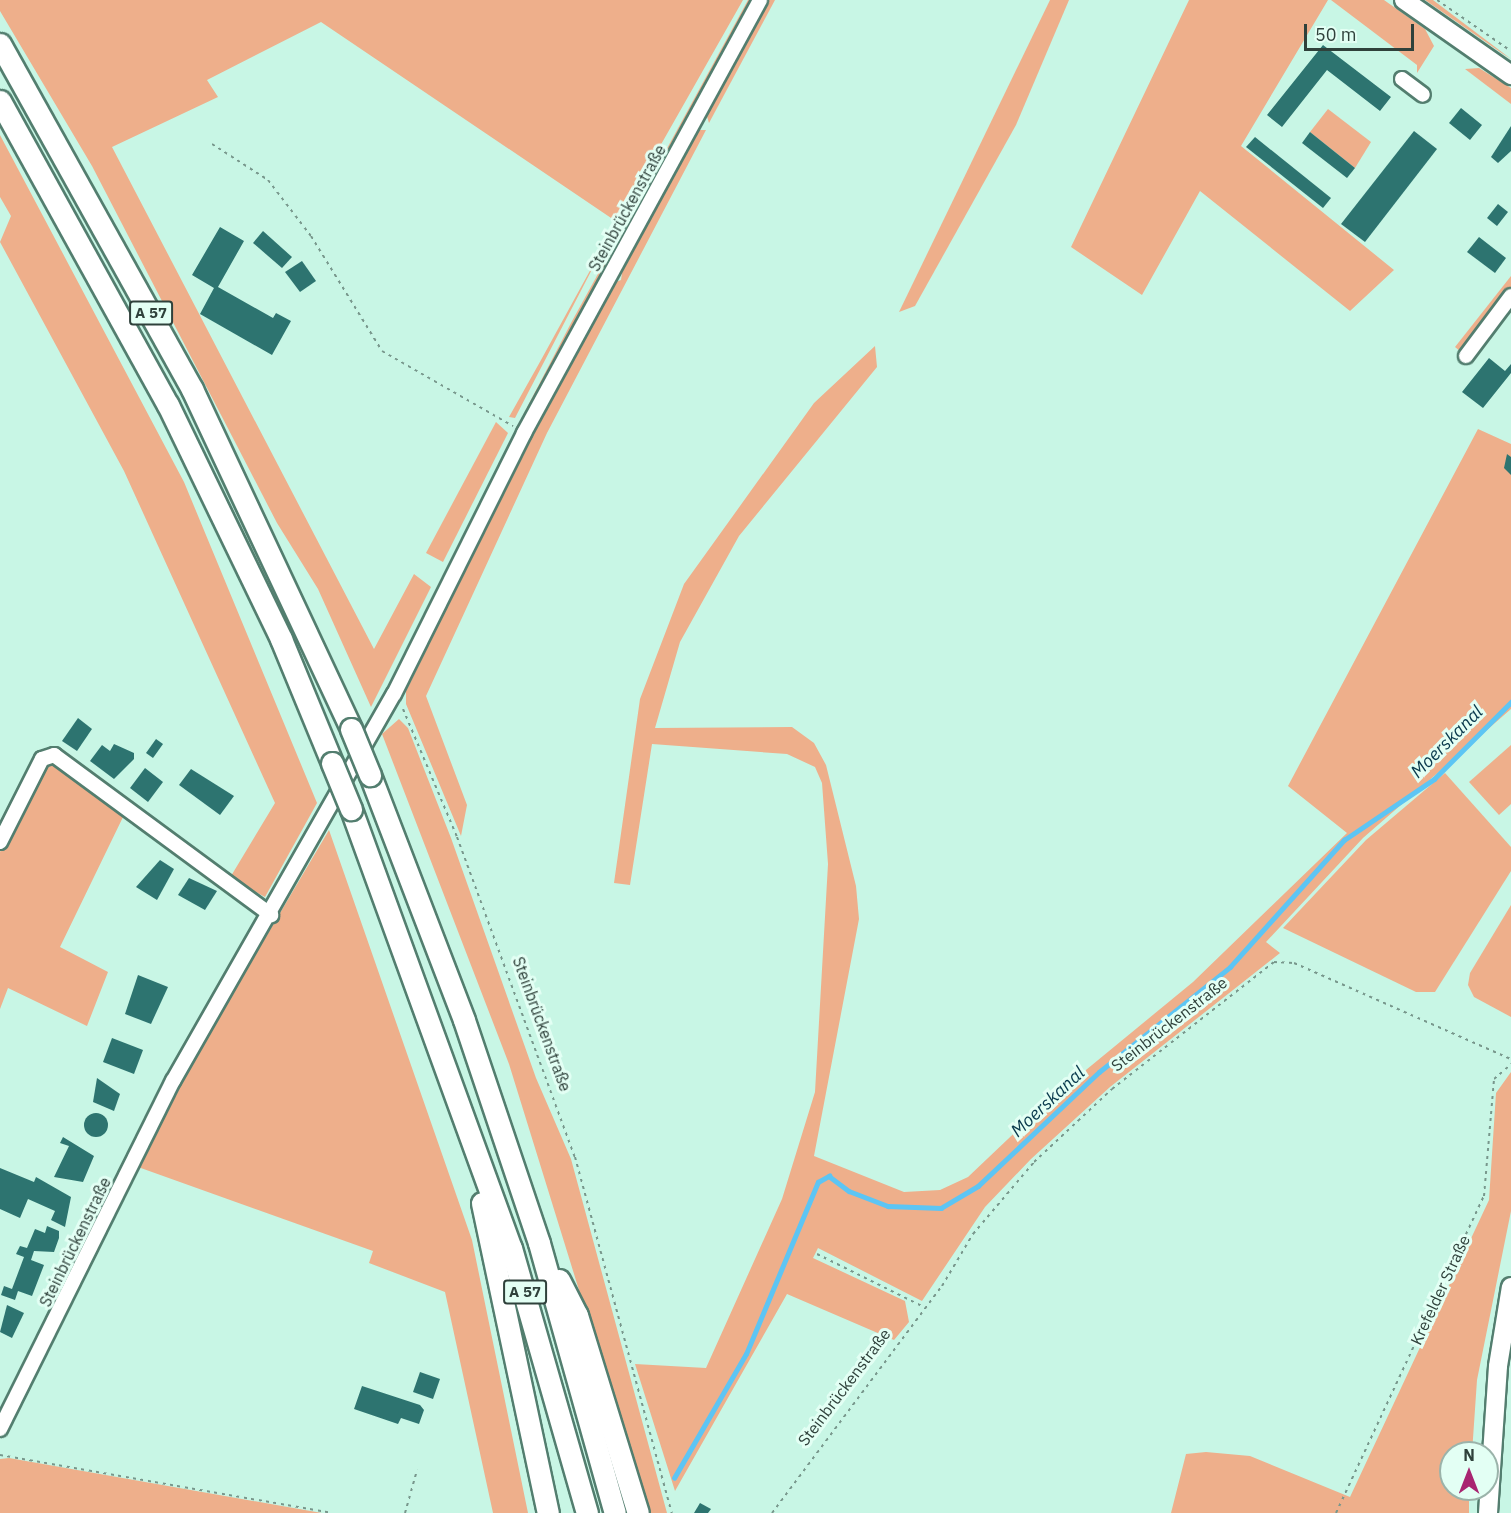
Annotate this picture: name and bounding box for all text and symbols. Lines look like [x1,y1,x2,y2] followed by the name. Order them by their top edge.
[1307,12,1416,50] scale bar
[1315,23,1357,46] text: 50 m
[584,141,670,275] street label: Steinbrückenstraße
[128,301,174,325] road number: A 57
[1406,701,1488,783] water label: Moerskanal
[509,954,575,1094] street label: Steinbrückenstraße
[1107,973,1231,1075] street label: Steinbrückenstraße
[1007,1062,1089,1142] water label: Moerskanal
[35,1174,115,1310] street label: Steinbrückenstraße
[1406,1232,1474,1348] street label: Krefelder Straße
[502,1280,548,1304] road number: A 57
[794,1325,894,1449] street label: Steinbrückenstraße
[1439,1441,1499,1501] north arrow
[1463,1445,1475,1465] text: N

